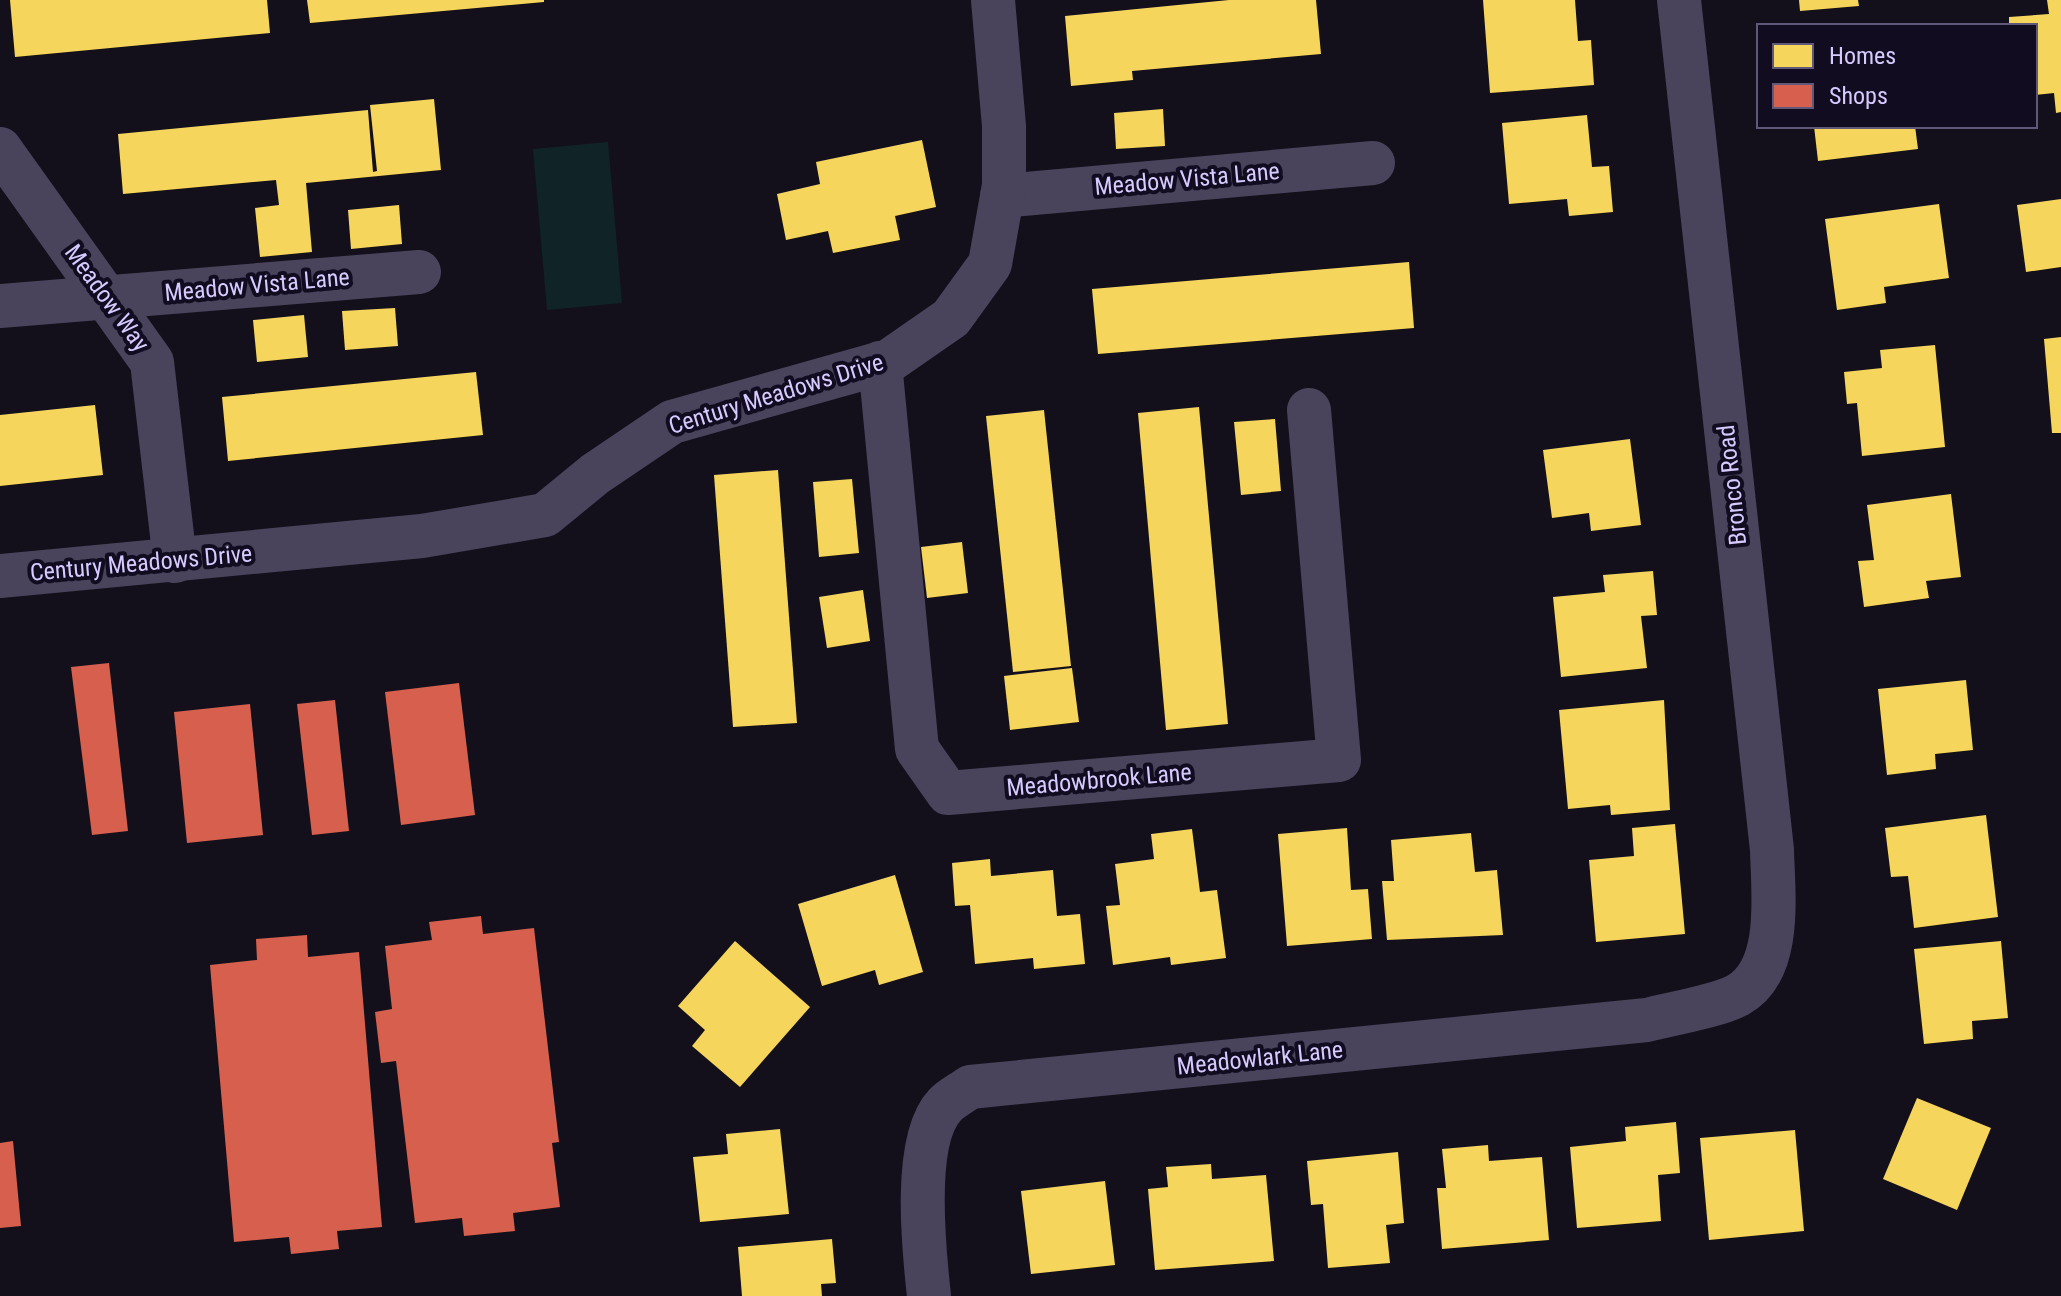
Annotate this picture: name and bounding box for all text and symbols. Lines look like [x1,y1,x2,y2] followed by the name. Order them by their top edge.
[1757,24,2037,128] legend
[1829,42,1896,70] text: Homes
[1829,82,1888,110] text: Shops
[1093,157,1281,201] street label: Meadow Vista Lane
[59,239,155,357] street label: Meadow Way
[163,263,351,307] street label: Meadow Vista Lane
[665,348,887,440] street label: Century Meadows Drive
[1712,424,1752,546] street label: Bronco Road
[29,539,253,587] street label: Century Meadows Drive
[1005,758,1193,802] street label: Meadowbrook Lane
[1176,1035,1344,1081] street label: Meadowlark Lane

